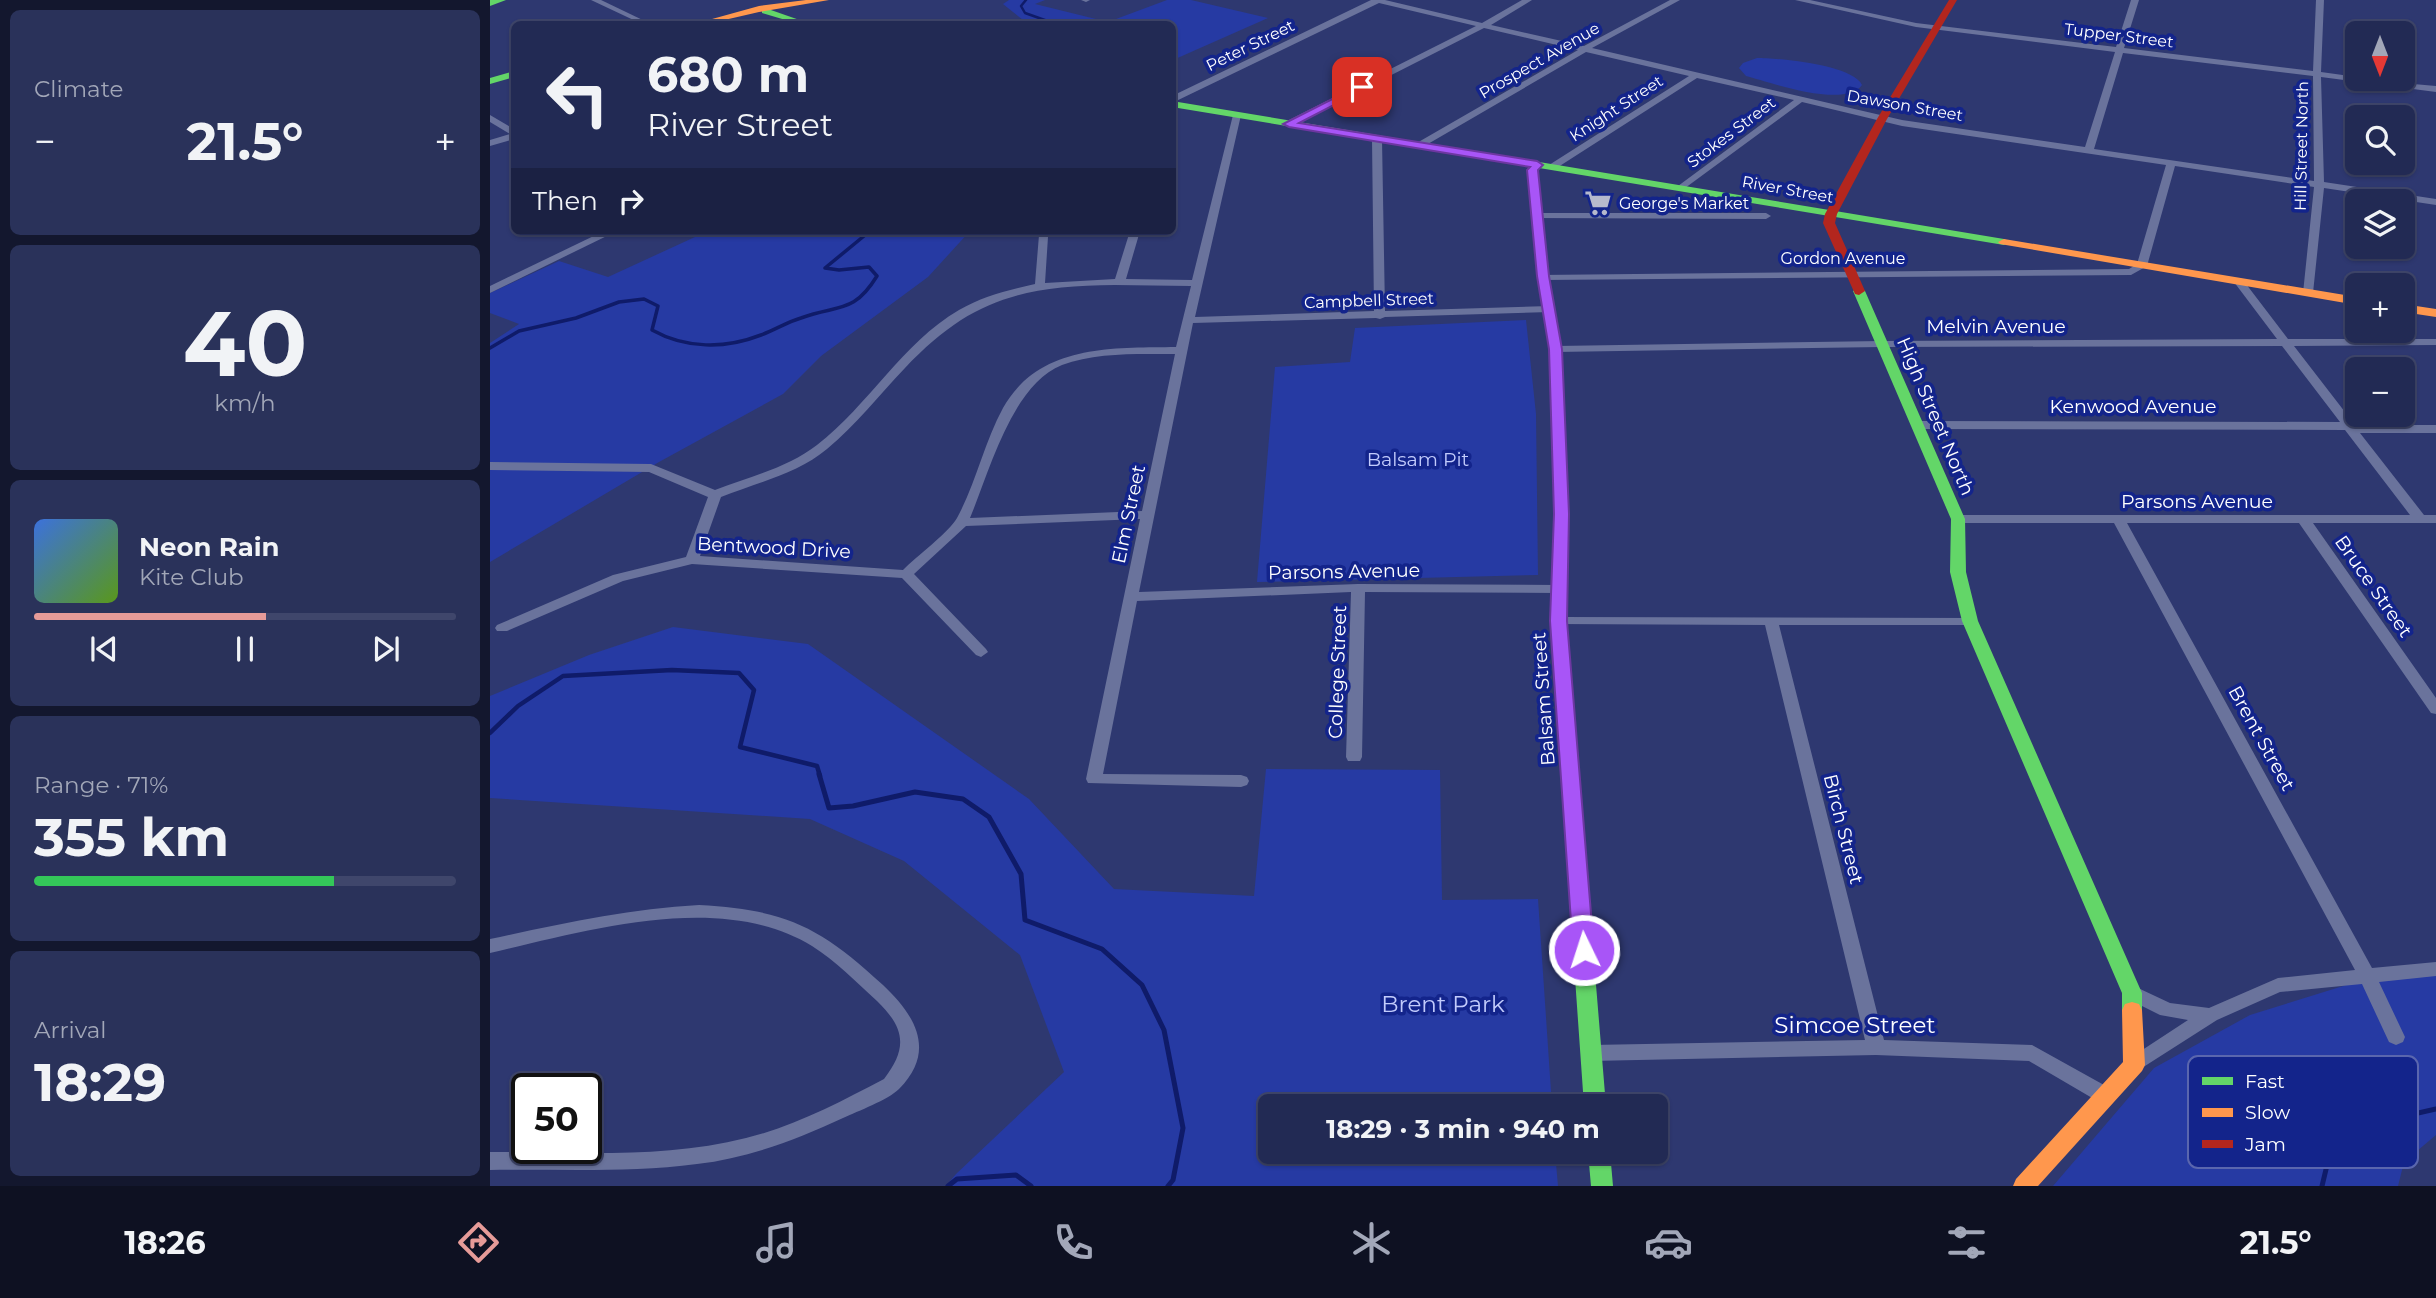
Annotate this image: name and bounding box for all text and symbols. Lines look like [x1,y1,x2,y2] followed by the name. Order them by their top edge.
[1203,16,1298,75] street label: Peter Street
[1476,18,1603,103] street label: Prospect Avenue
[2063,19,2175,52] street label: Tupper Street
[2345,21,2415,91] north arrow
[2345,21,2415,427] map controls
[647,45,809,104] text: 680 m
[532,49,623,140] icon: left
[1332,57,1392,117] pin
[1343,68,1381,106] icon: arrive
[1566,71,1667,146] street label: Knight Street
[34,75,123,103] text: Climate
[2291,81,2312,211] street label: Hill Street North
[1845,86,1965,125] street label: Dawson Street
[1684,93,1779,172] street label: Stokes Street
[647,105,833,144] text: River Street
[2345,105,2415,175] button: search
[186,110,304,173] text: 21.5°
[34,118,56,165] text: −
[434,118,456,165] text: +
[1740,172,1836,207] street label: River Street
[612,182,650,220] icon: right
[532,185,598,217] text: Then
[1583,188,1613,218] supermarket icon: George's Market
[2345,189,2415,259] button: layers
[1619,194,1750,213] place label: George's Market
[1781,249,1905,268] street label: Gordon Avenue
[2345,273,2415,343] button: +
[183,288,307,399] text: 40
[1304,289,1435,312] street label: Campbell Street
[1926,315,2066,338] street label: Melvin Avenue
[1892,334,1979,499] street label: High Street North
[2345,357,2415,427] button: −
[214,389,276,417] text: km/h
[2050,395,2217,418] street label: Kenwood Avenue
[1367,448,1470,471] park label: Balsam Pit
[1107,462,1150,566] street label: Elm Street
[2121,490,2273,513] street label: Parsons Avenue
[139,531,280,563] text: Neon Rain
[2330,531,2417,642] street label: Bruce Street
[696,532,851,563] street label: Bentwood Drive
[1268,559,1420,584] street label: Parsons Avenue
[139,563,244,591] text: Kite Club
[1324,605,1351,739] street label: College Street
[85,630,123,668] icon: previous
[226,630,264,668] icon: pause
[367,630,405,668] icon: next
[1527,631,1560,766] street label: Balsam Street
[2223,682,2300,795] street label: Brent Street
[34,771,168,799] text: Range · 71%
[1819,772,1868,887] street label: Birch Street
[34,806,229,869] text: 355 km
[1547,913,1621,987] position arrow
[1381,990,1505,1018] park label: Brent Park
[1774,1011,1936,1039] street label: Simcoe Street
[34,1016,107,1044] text: Arrival
[34,1051,166,1114] text: 18:29
[2188,1056,2418,1168] legend
[2245,1070,2285,1093] text: Fast
[511,1073,602,1164] speed limit sign: 50
[2245,1101,2290,1124] text: Slow
[1326,1113,1600,1145] text: 18:29 · 3 min · 940 m
[2244,1133,2286,1156] text: Jam
[454,1218,503,1267] icon: directions
[752,1218,801,1267] icon: music
[1049,1218,1098,1267] icon: phone
[1347,1218,1396,1267] icon: climate
[1644,1218,1693,1267] icon: car
[1942,1218,1991,1267] icon: filters
[124,1223,206,1262] text: 18:26
[2240,1223,2312,1262] text: 21.5°

